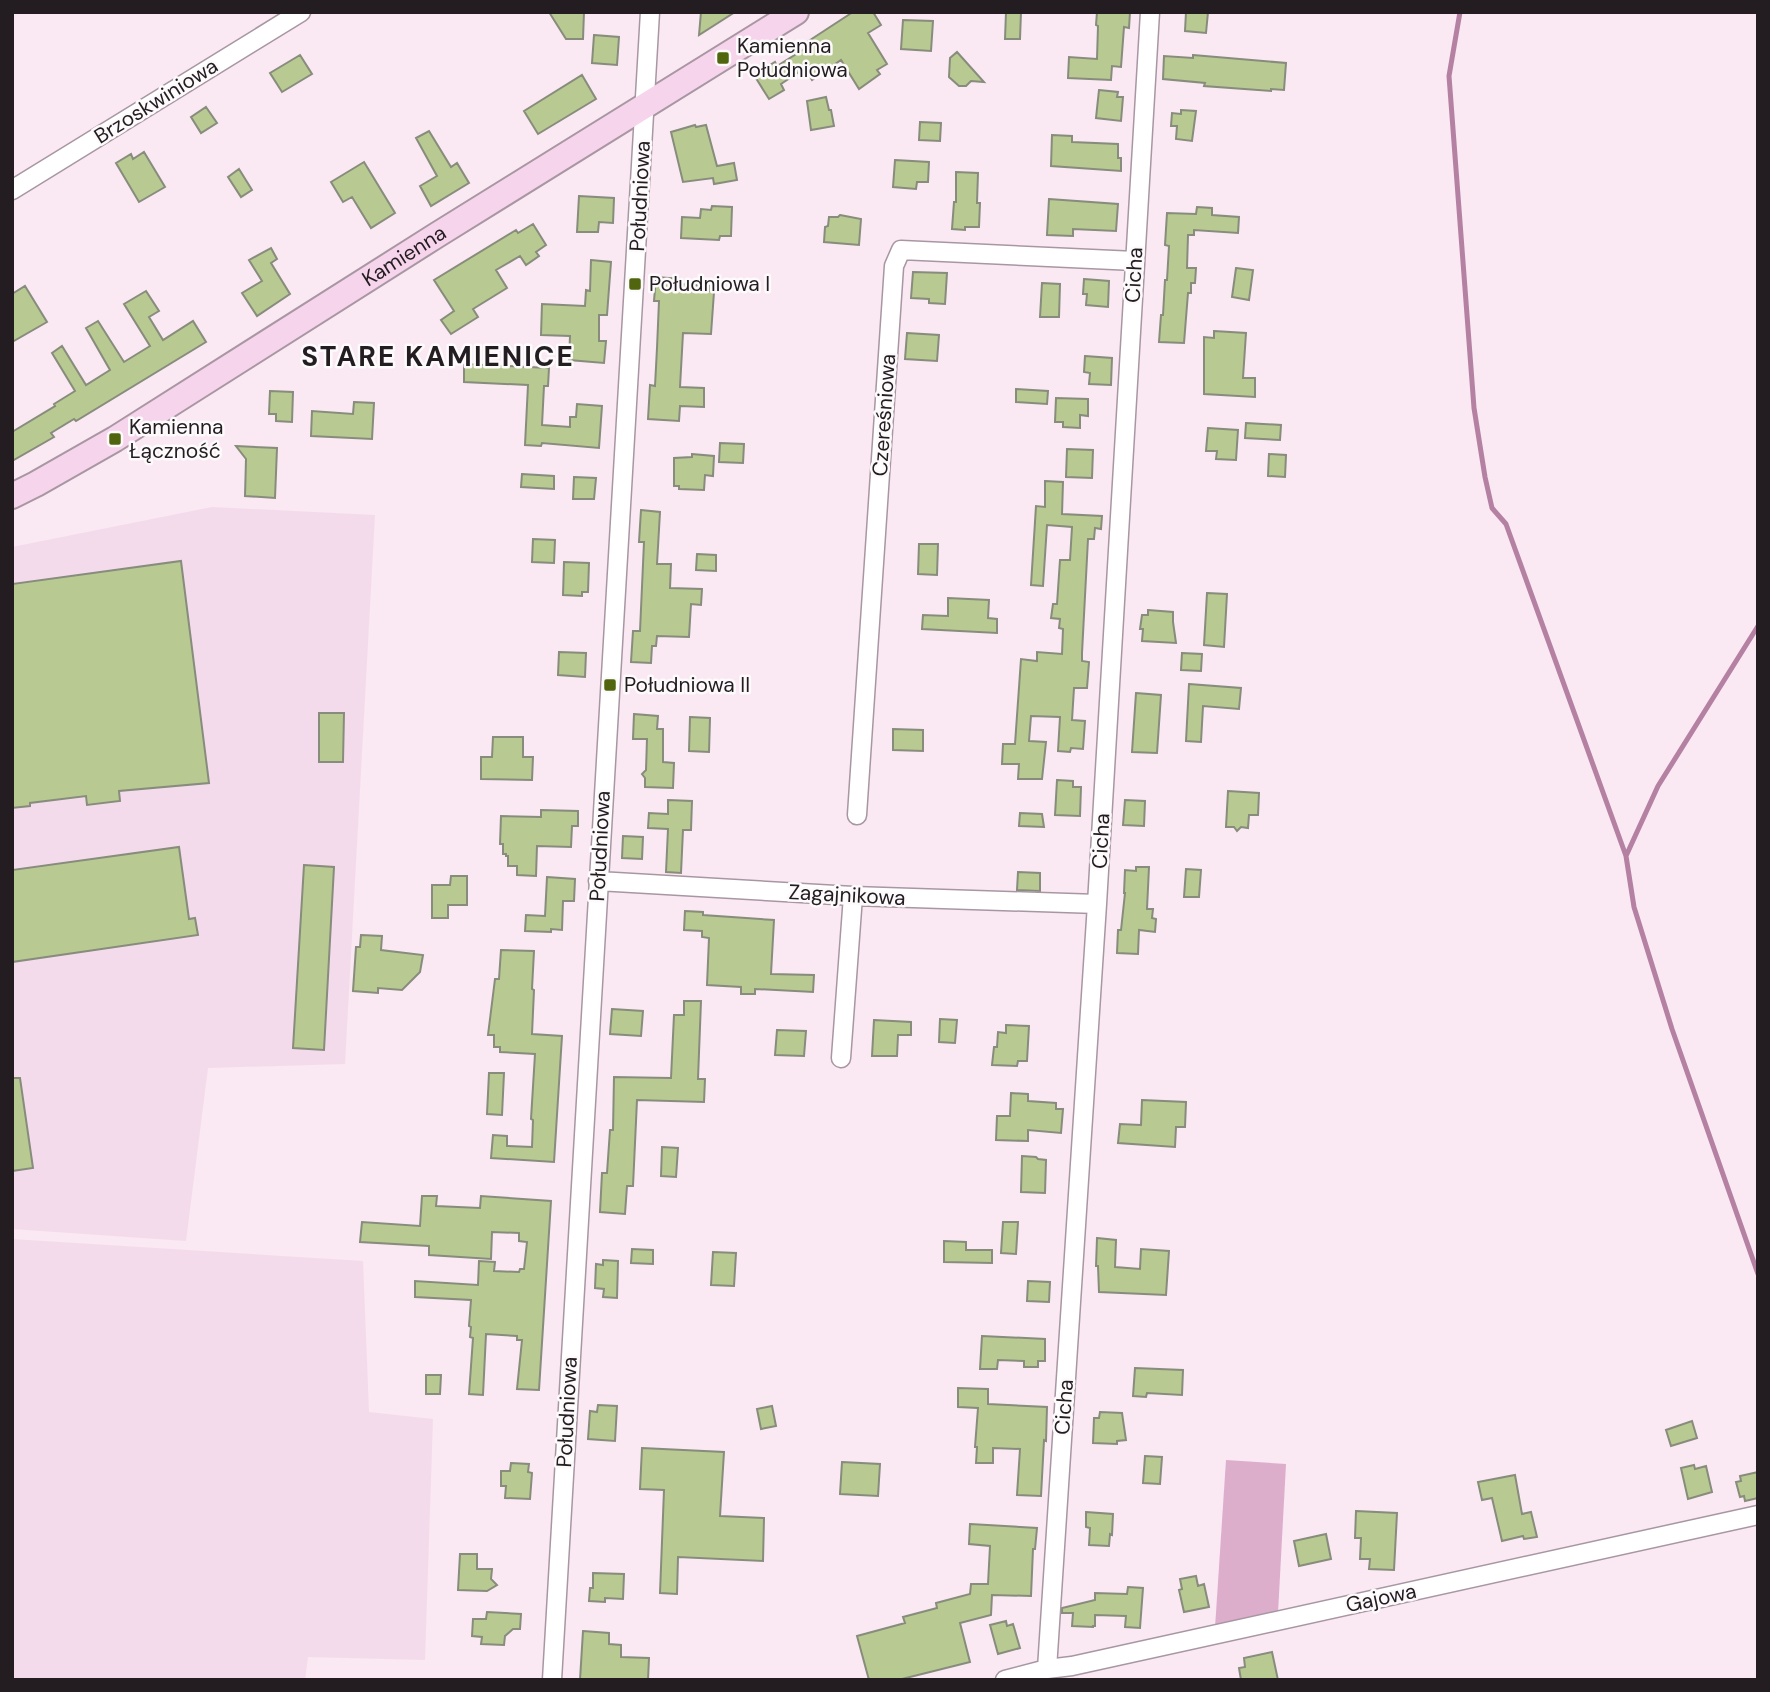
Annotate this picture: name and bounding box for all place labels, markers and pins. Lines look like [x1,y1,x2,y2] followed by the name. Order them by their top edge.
[737,32,848,84] place label: Kamienna Południowa
[715,50,731,66] marker: Kamienna Południowa
[649,270,770,298] place label: Południowa I
[627,276,643,292] marker: Południowa I
[129,413,223,465] place label: Kamienna Łączność
[107,431,123,447] marker: Kamienna Łączność
[624,671,750,699] place label: Południowa II
[602,677,618,693] marker: Południowa II

